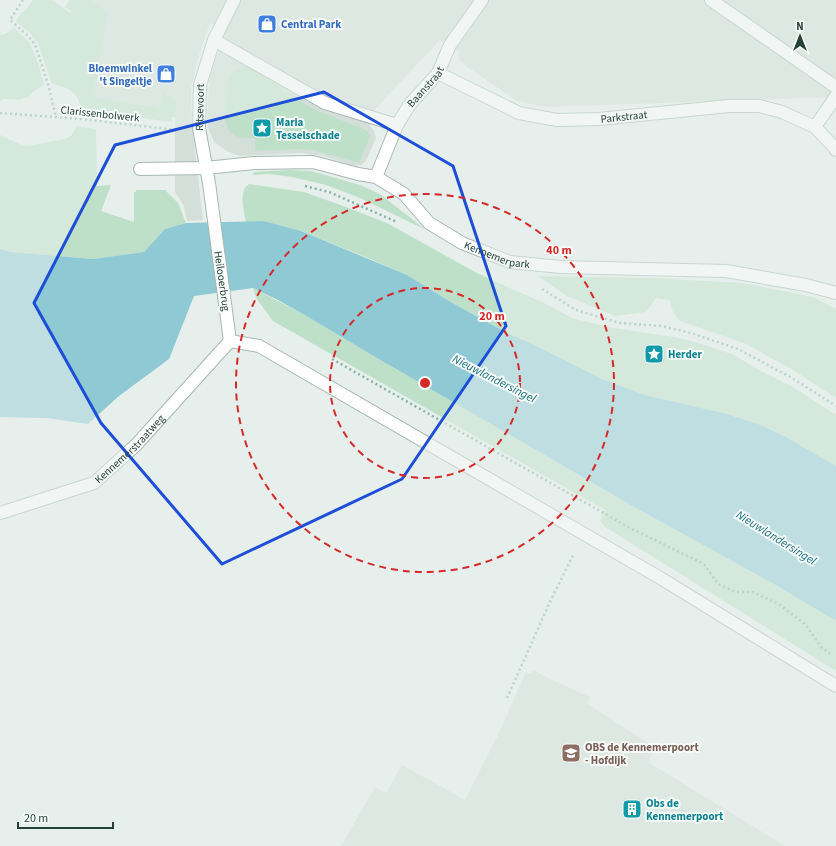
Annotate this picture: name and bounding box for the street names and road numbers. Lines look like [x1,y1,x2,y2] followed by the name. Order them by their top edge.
[403,64,448,110] street label: Baanstraat
[191,83,208,131] street label: Ritsevoort
[60,102,141,126] street label: Clarissenbolwerk
[600,107,648,126] street label: Parkstraat
[462,237,531,271] street label: Kennemerpark
[210,250,234,313] street label: Heilooerbrug
[91,411,168,487] street label: Kennemerstraatweg

